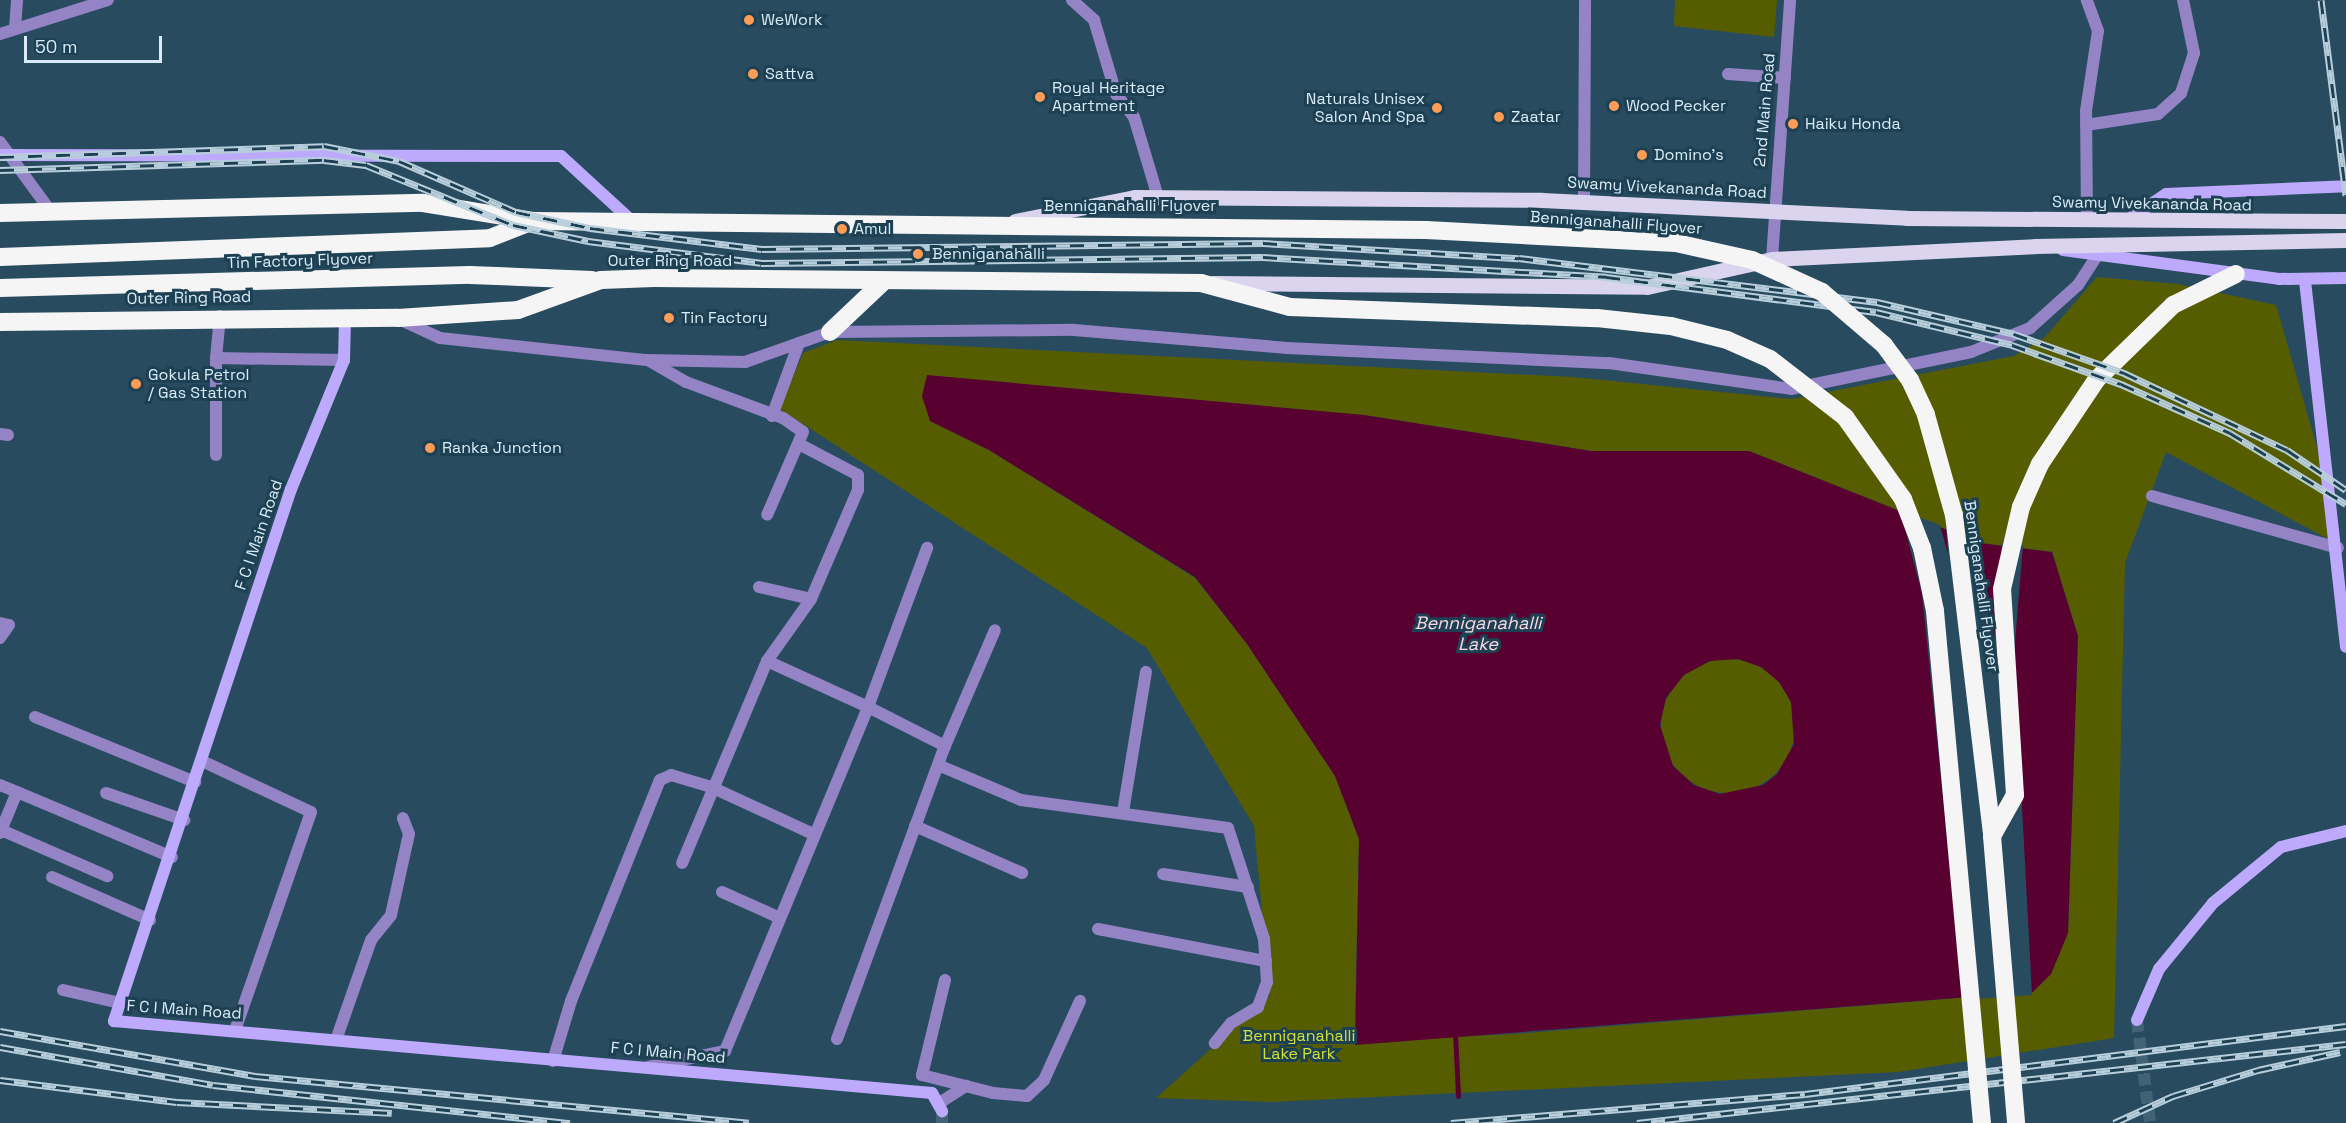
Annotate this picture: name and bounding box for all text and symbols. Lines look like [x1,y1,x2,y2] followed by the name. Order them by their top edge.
[761,10,823,30] place label: WeWork
[742,13,756,27] marker: WeWork
[27,24,165,62] scale bar
[35,35,77,58] text: 50 m
[1750,52,1780,168] street label: 2nd Main Road
[765,64,814,84] place label: Sattva
[746,67,760,81] marker: Sattva
[1052,78,1165,116] place label: Royal Heritage Apartment
[1306,89,1425,127] place label: Naturals Unisex Salon And Spa
[1033,90,1047,104] marker: Royal Heritage Apartment
[1626,96,1726,116] place label: Wood Pecker
[1607,99,1621,113] marker: Wood Pecker
[1430,101,1444,115] marker: Naturals Unisex Salon And Spa
[1511,107,1561,127] place label: Zaatar
[1492,110,1506,124] marker: Zaatar
[1805,114,1901,134] place label: Haiku Honda
[1786,117,1800,131] marker: Haiku Honda
[1654,145,1724,165] place label: Domino's
[1635,148,1649,162] marker: Domino's
[1567,173,1767,203] street label: Swamy Vivekananda Road
[2052,193,2252,215] street label: Swamy Vivekananda Road
[1044,196,1216,216] street label: Benniganahalli Flyover
[1529,207,1703,239] street label: Benniganahalli Flyover
[854,219,891,239] place label: Amul
[835,222,849,236] marker: Amul
[932,244,1045,264] place label: Benniganahalli
[909,245,927,263] marker: Benniganahalli
[226,249,374,273] street label: Tin Factory Flyover
[608,251,732,271] street label: Outer Ring Road
[127,287,251,309] street label: Outer Ring Road
[681,308,768,328] place label: Tin Factory
[662,311,676,325] marker: Tin Factory
[148,365,250,403] place label: Gokula Petrol / Gas Station
[129,377,143,391] marker: Gokula Petrol / Gas Station
[442,438,562,458] place label: Ranka Junction
[423,441,437,455] marker: Ranka Junction
[231,477,287,593] street label: F C I Main Road
[1959,499,2003,673] street label: Benniganahalli Flyover
[1415,613,1541,656] water label: Benniganahalli Lake
[126,996,242,1024] street label: F C I Main Road
[1243,1026,1355,1064] park label: Benniganahalli Lake Park
[610,1038,726,1068] street label: F C I Main Road

